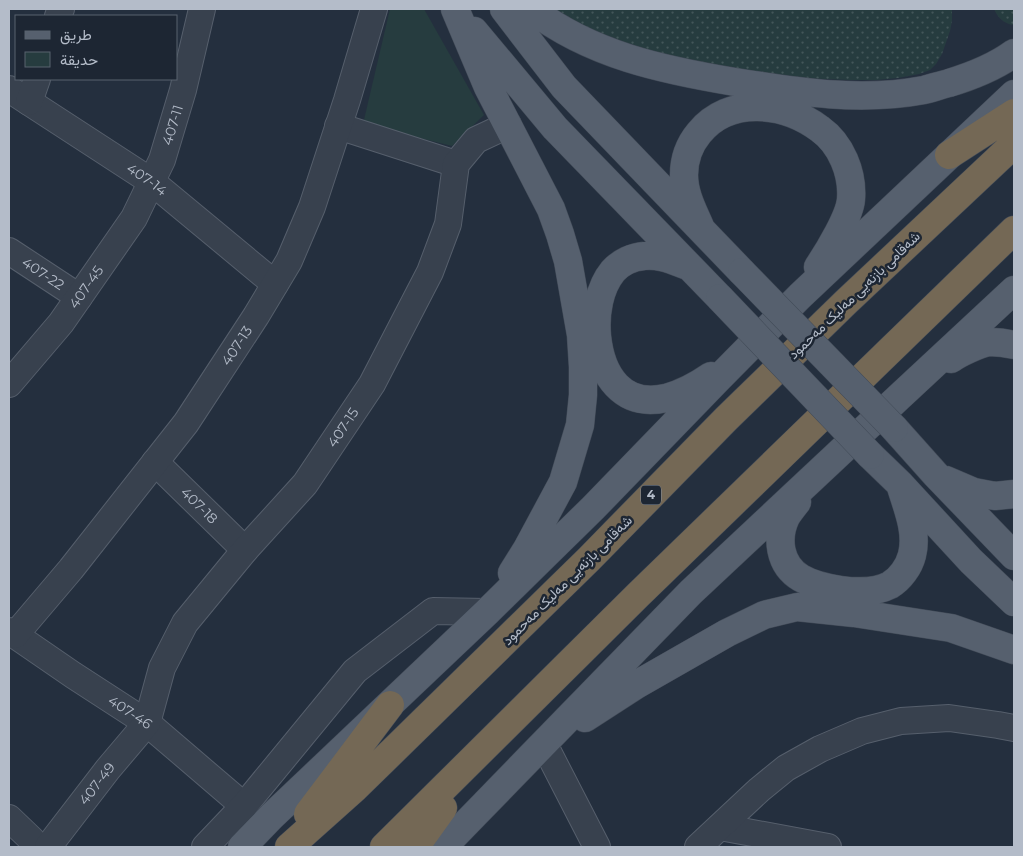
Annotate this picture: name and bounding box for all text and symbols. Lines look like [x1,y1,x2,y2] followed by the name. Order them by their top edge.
[15,15,178,80] legend
[60,25,92,45] text: طريق
[60,50,98,69] text: حديقة
[158,103,187,147] street label: 407-11
[123,159,171,200] street label: 407-14
[784,227,924,363] street label: شەقامی بازنەیی مەلیک مەحمود
[19,253,68,294] street label: 407-22
[65,262,107,312] street label: 407-45
[217,322,256,369] street label: 407-13
[323,404,363,451] street label: 407-15
[177,483,222,528] street label: 407-18
[641,486,661,504] road number: 4
[498,511,636,649] street label: شەقامی بازنەیی مەلیک مەحمود
[105,691,157,733] street label: 407-46
[75,758,119,809] street label: 407-49

